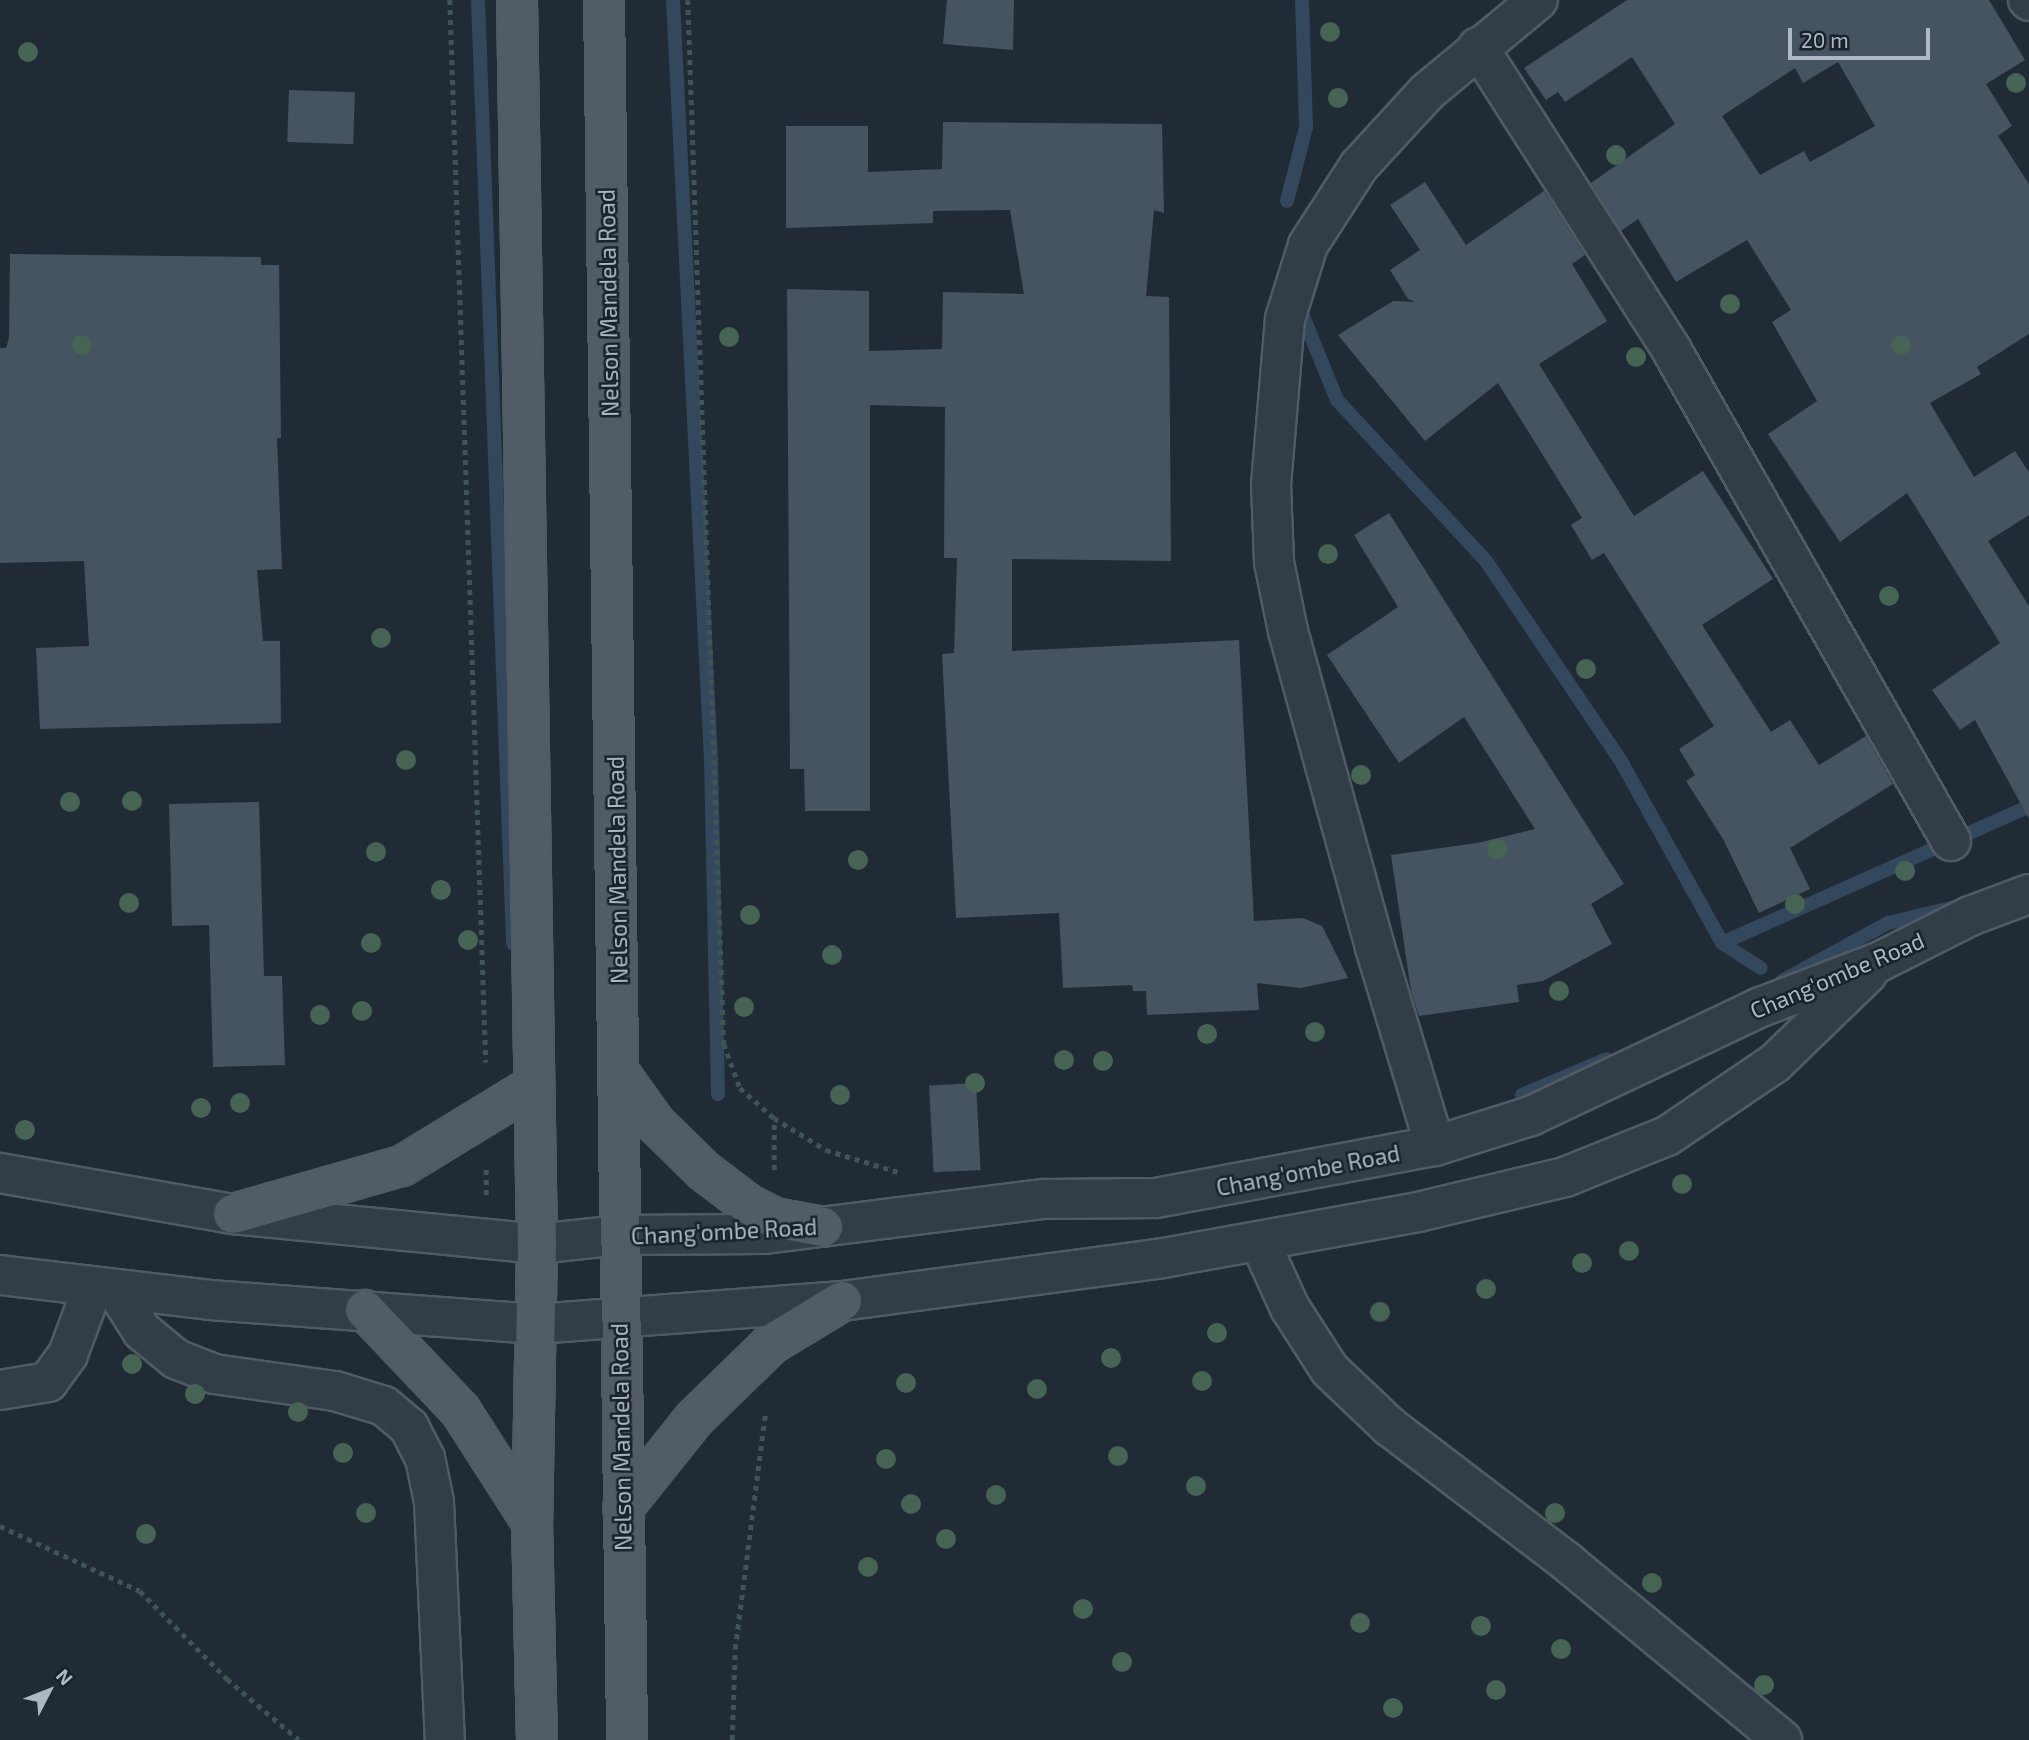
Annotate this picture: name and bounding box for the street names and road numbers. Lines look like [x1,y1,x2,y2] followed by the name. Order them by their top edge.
[592,189,624,417] street label: Nelson Mandela Road
[601,756,633,984] street label: Nelson Mandela Road
[1746,926,1928,1024] street label: Chang'ombe Road
[1214,1139,1402,1201] street label: Chang'ombe Road
[630,1212,818,1250] street label: Chang'ombe Road
[605,1323,637,1551] street label: Nelson Mandela Road

